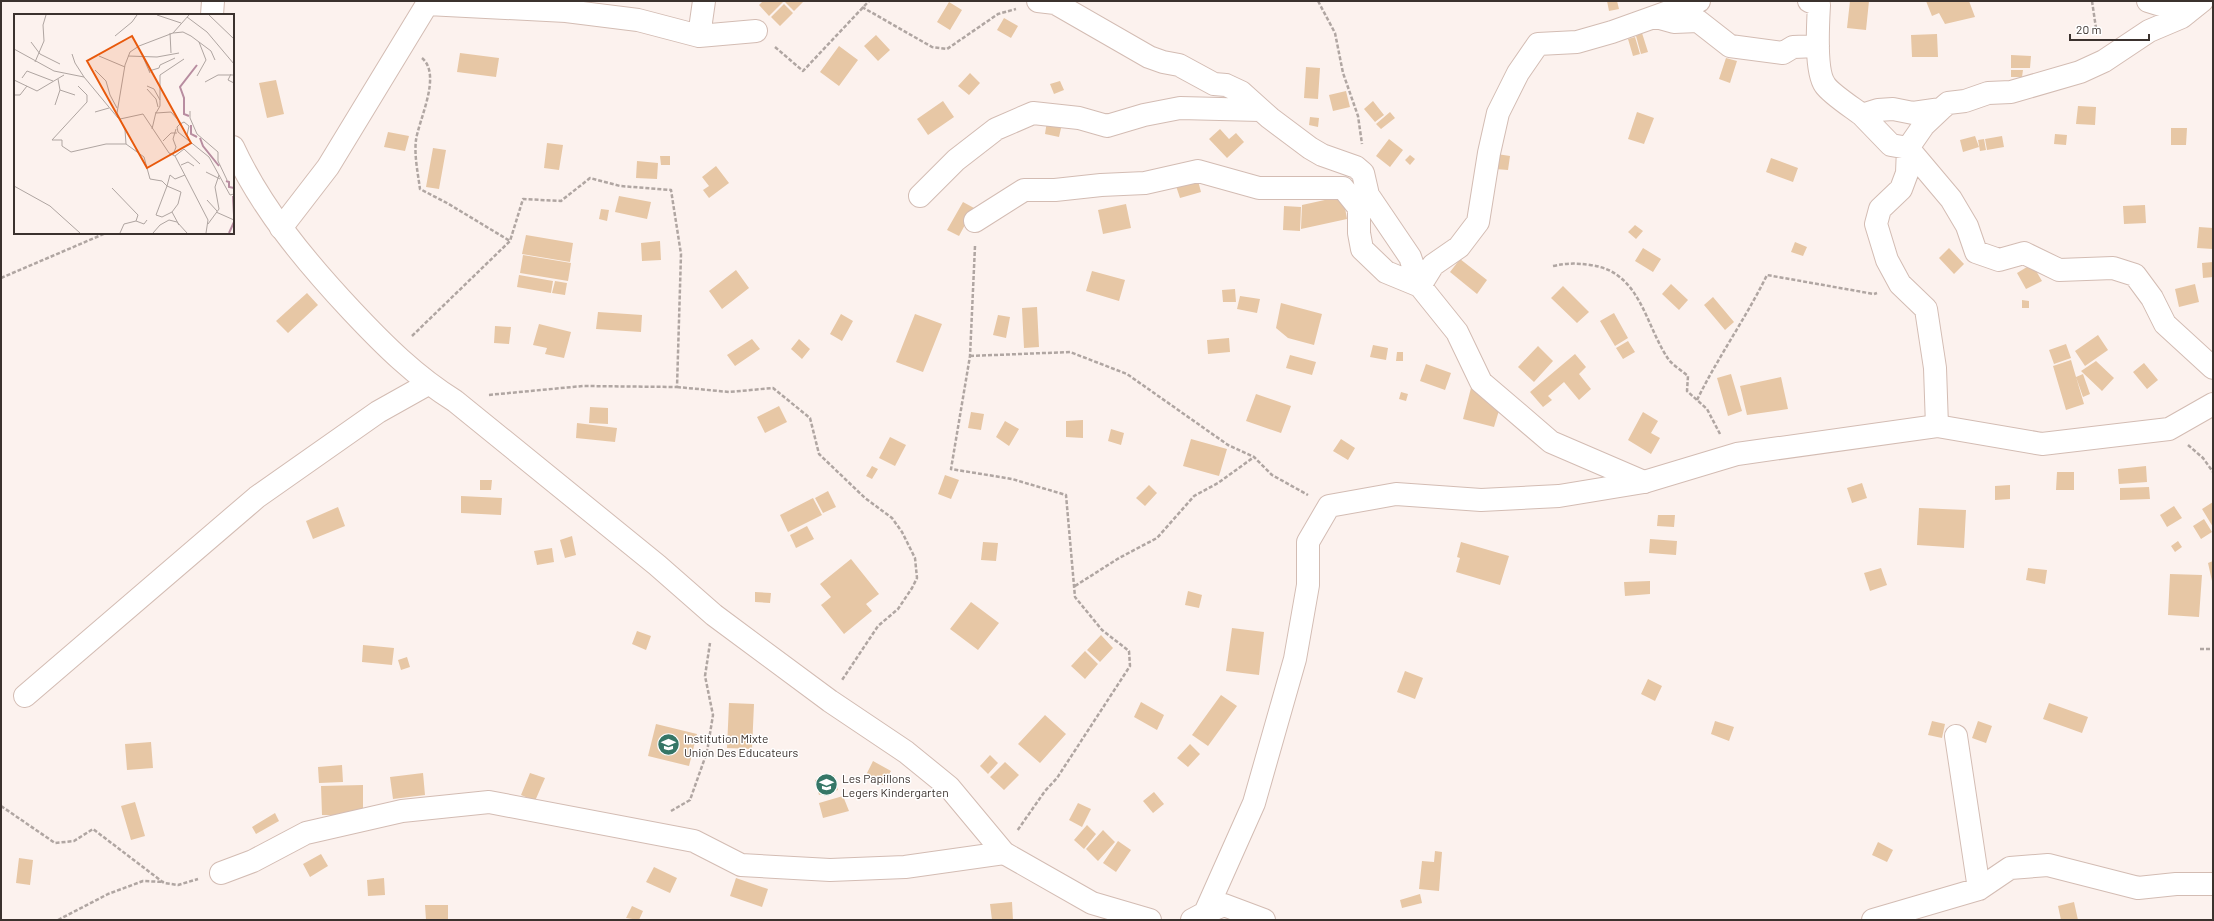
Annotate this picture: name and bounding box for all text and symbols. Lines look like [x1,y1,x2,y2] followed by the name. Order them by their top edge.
[14,14,234,234] inset map
[2070,16,2149,42] scale bar
[2076,22,2102,36] text: 20 m
[684,731,799,759] place label: Institution Mixte Union Des Educateurs
[655,732,681,758] school or university icon: Institution Mixte Union Des Educateurs
[842,771,949,799] place label: Les Papillons Legers Kindergarten
[813,772,839,798] school or university icon: Les Papillons Legers Kindergarten

